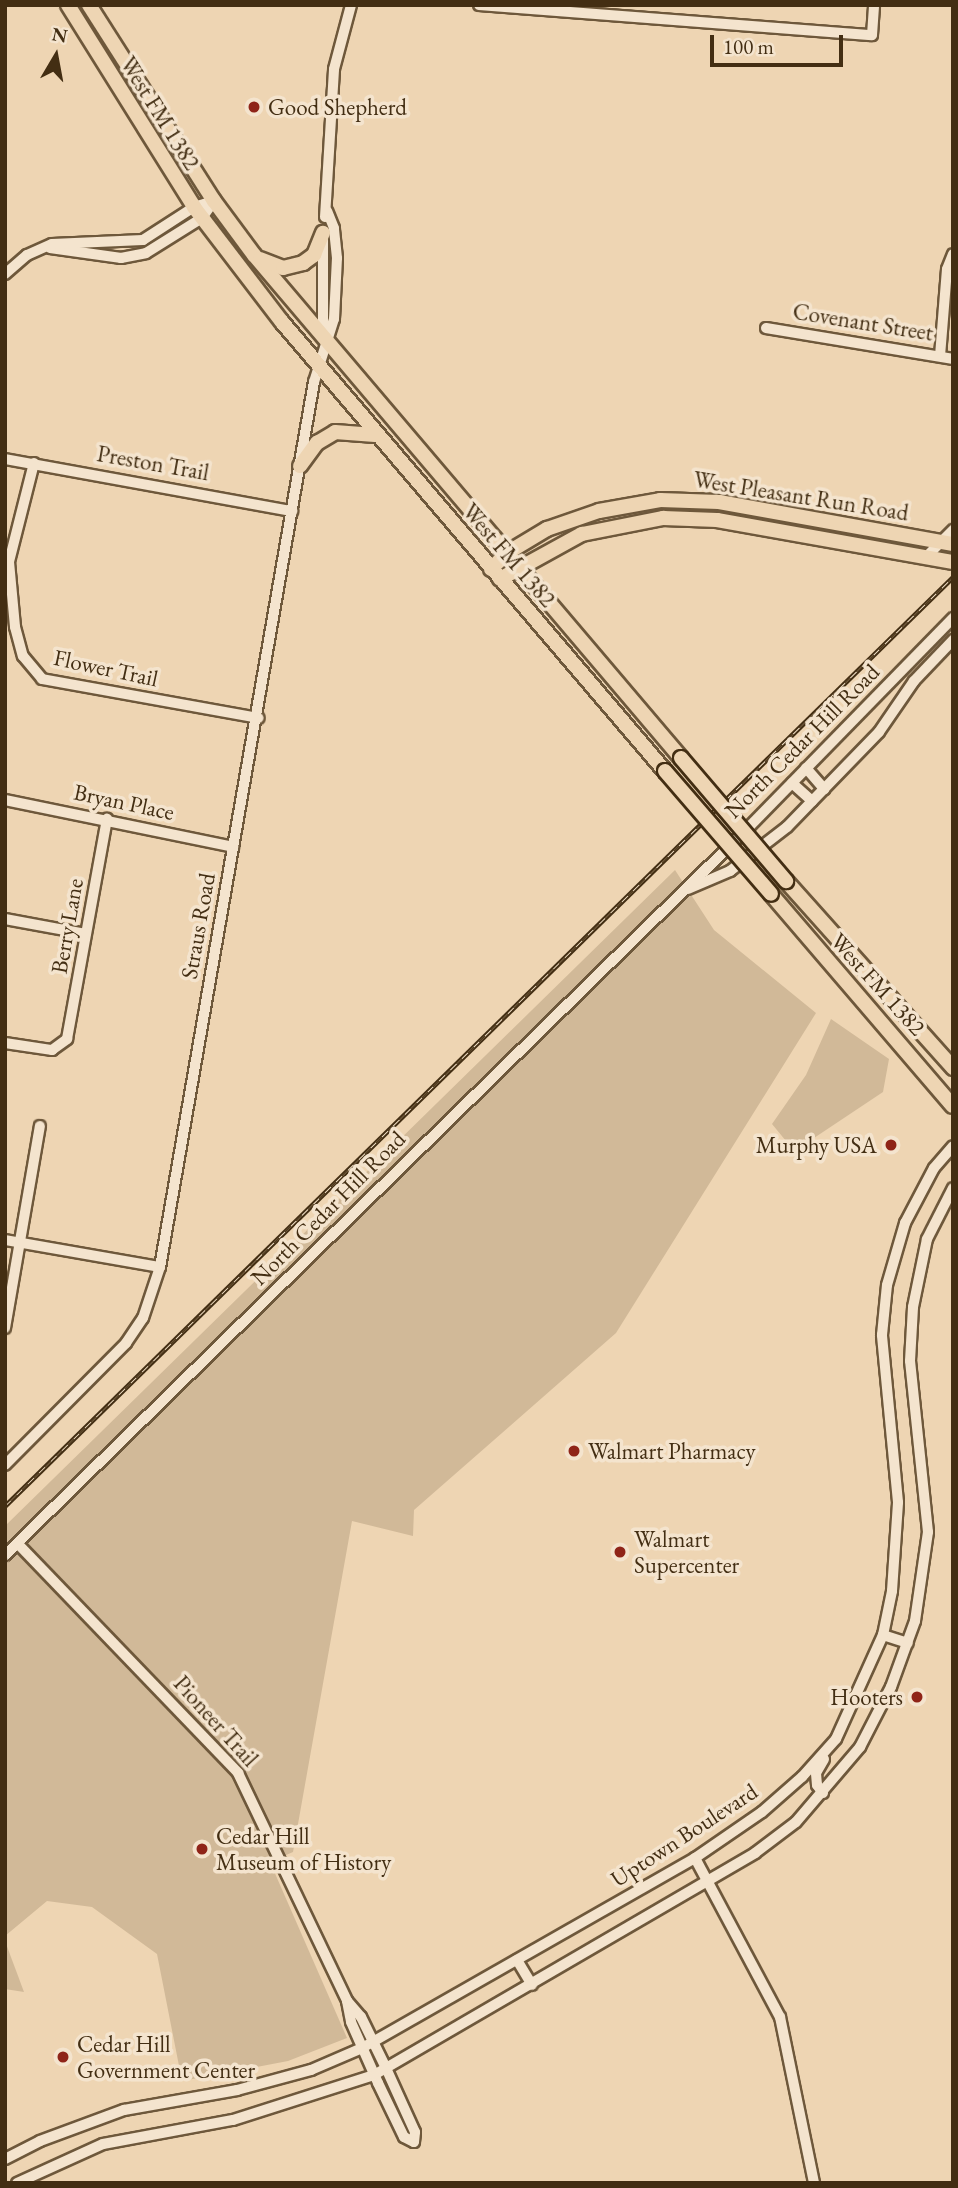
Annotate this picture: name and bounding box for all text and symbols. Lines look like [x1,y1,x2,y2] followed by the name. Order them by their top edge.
[21,21,91,91] north arrow
[50,21,69,48] text: N
[713,21,846,65] scale bar
[723,33,774,60] text: 100 m
[114,51,206,175] street label: West FM 1382
[268,93,407,121] place label: Good Shepherd
[246,99,262,115] marker: Good Shepherd
[791,297,935,347] street label: Covenant Street
[95,440,211,486] street label: Preston Trail
[692,465,910,527] street label: West Pleasant Run Road
[457,498,561,612] street label: West FM 1382
[51,643,161,693] street label: Flower Trail
[719,658,885,824] street label: North Cedar Hill Road
[71,778,177,826] street label: Bryan Place
[175,871,221,981] street label: Straus Road
[45,876,89,976] street label: Berry Lane
[825,927,931,1041] street label: West FM 1382
[245,1125,411,1291] street label: North Cedar Hill Road
[756,1131,877,1159] place label: Murphy USA
[883,1137,899,1153] marker: Murphy USA
[588,1437,755,1465] place label: Walmart Pharmacy
[566,1443,582,1459] marker: Walmart Pharmacy
[634,1525,739,1579] place label: Walmart Supercenter
[612,1544,628,1560] marker: Walmart Supercenter
[168,1670,264,1772] street label: Pioneer Trail
[830,1683,903,1711] place label: Hooters
[909,1689,925,1705] marker: Hooters
[605,1777,763,1893] street label: Uptown Boulevard
[216,1822,391,1876] place label: Cedar Hill Museum of History
[194,1841,210,1857] marker: Cedar Hill Museum of History
[77,2030,255,2084] place label: Cedar Hill Government Center
[55,2049,71,2065] marker: Cedar Hill Government Center

